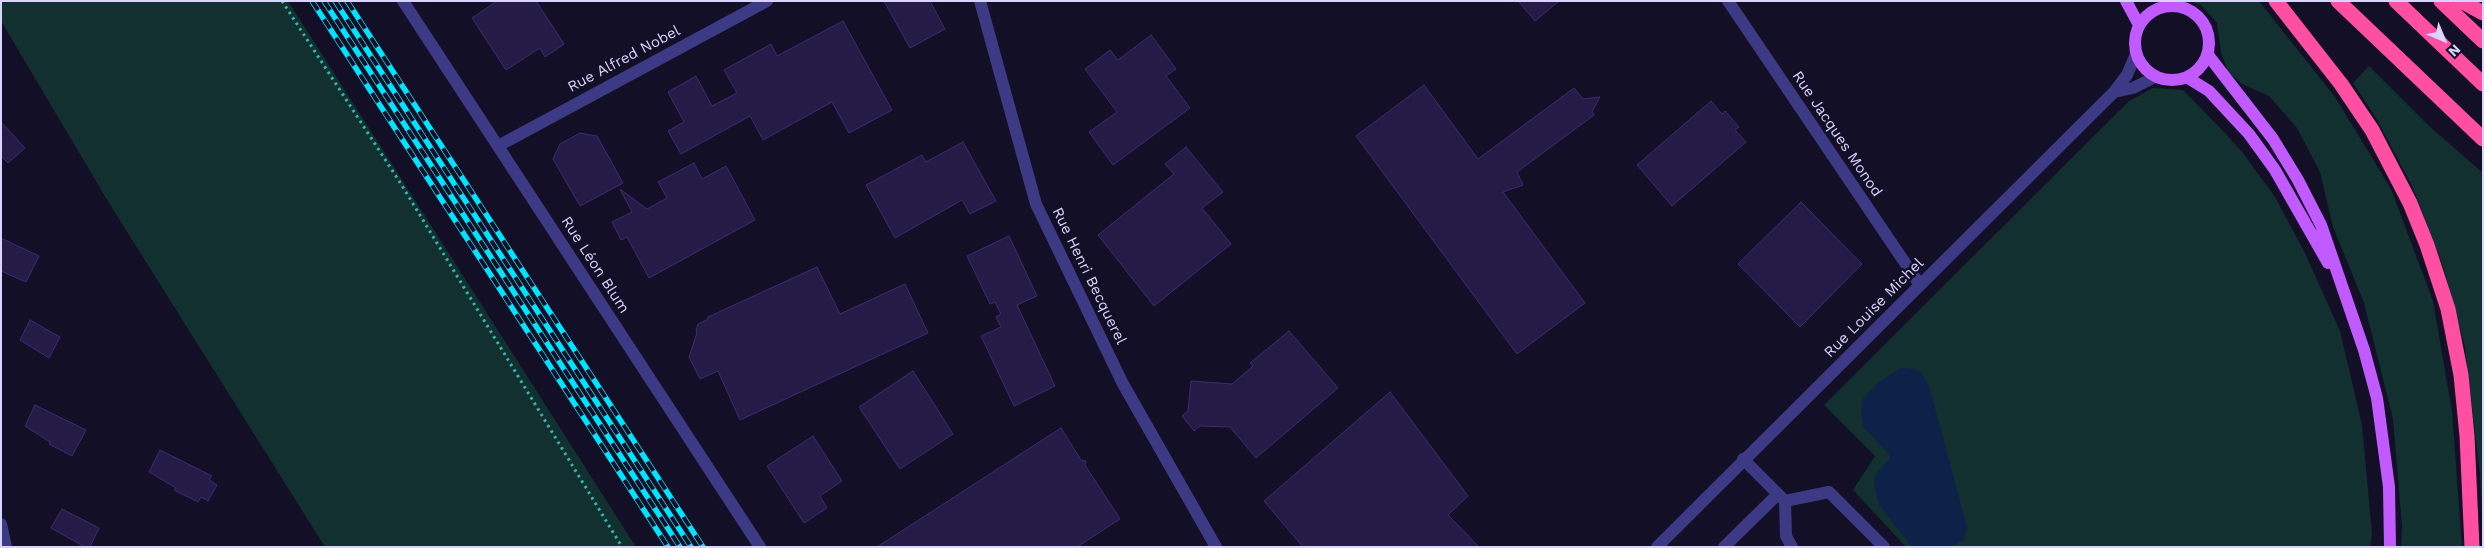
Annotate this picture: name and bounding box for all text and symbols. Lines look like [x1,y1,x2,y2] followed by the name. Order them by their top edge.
[2419,15,2469,65] north arrow
[565,22,683,96] street label: Rue Alfred Nobel
[2445,41,2464,60] text: N
[1788,68,1886,200] street label: Rue Jacques Monod
[1048,205,1130,347] street label: Rue Henri Becquerel
[557,213,633,317] street label: Rue Léon Blum
[1821,255,1927,361] street label: Rue Louise Michel

